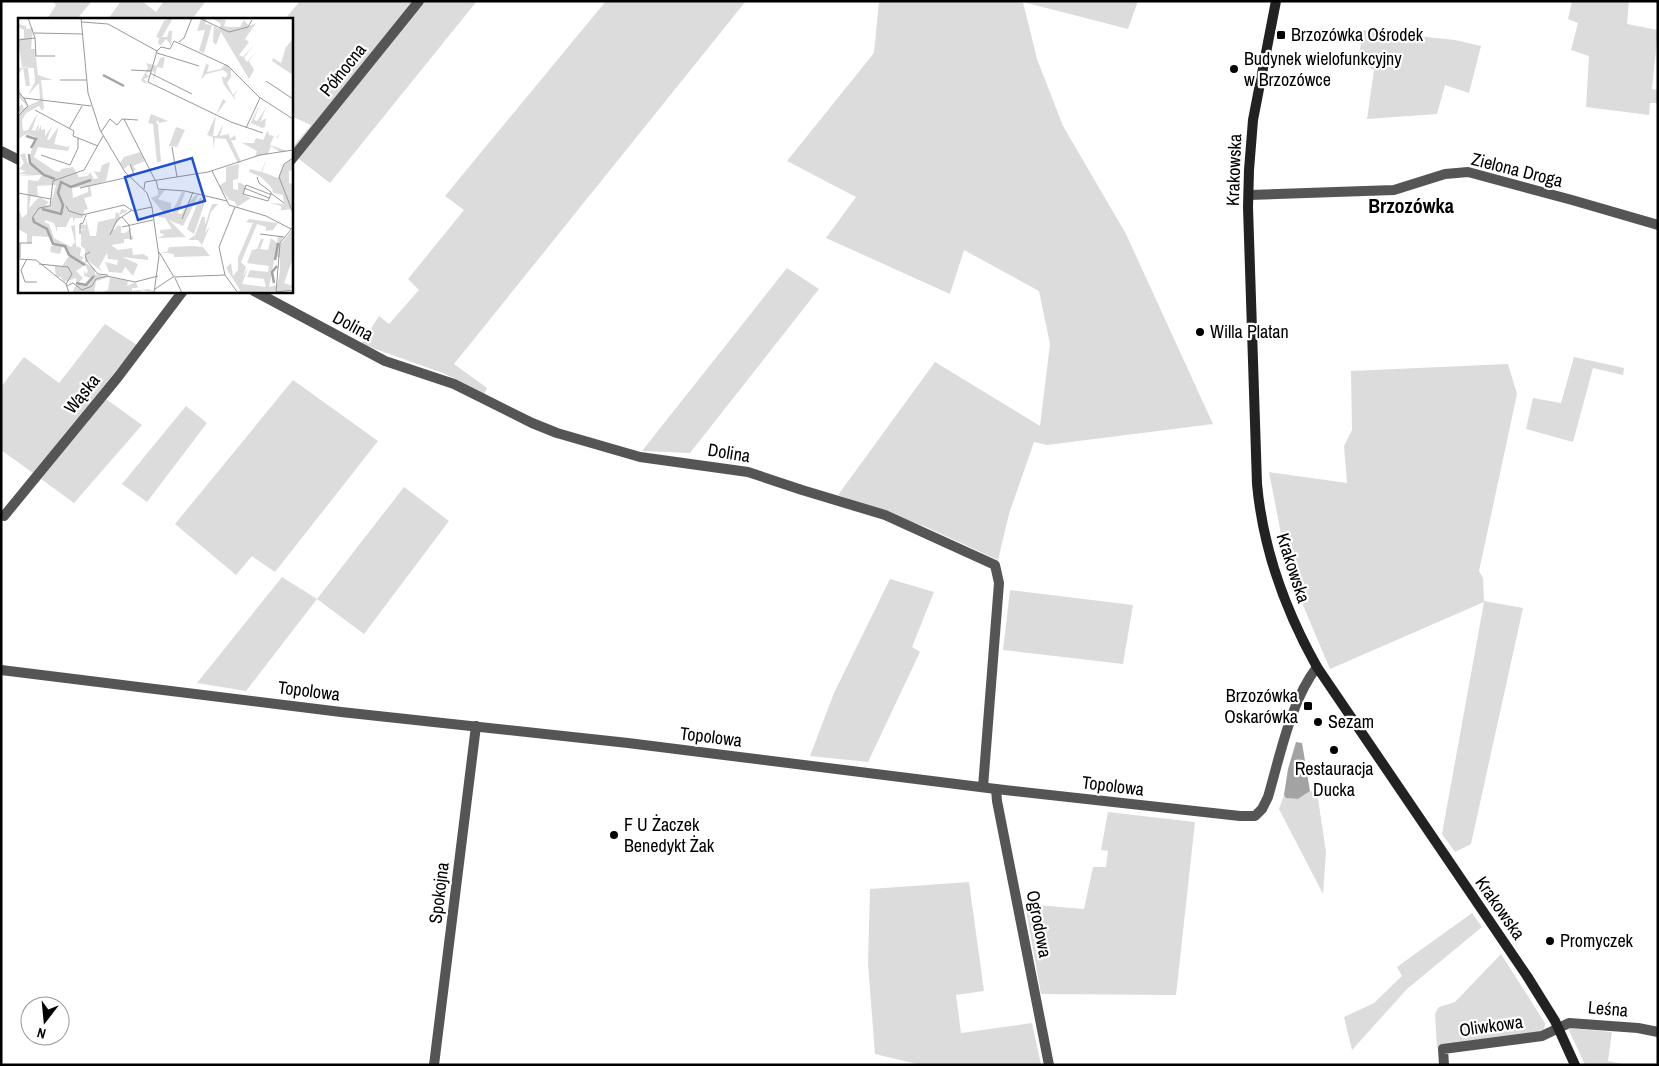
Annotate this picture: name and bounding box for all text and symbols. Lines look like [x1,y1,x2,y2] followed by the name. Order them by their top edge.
[18,18,292,292] inset map
[1291,22,1424,47] place label: Brzozówka Ośrodek
[1275,29,1287,41] marker: Brzozówka Ośrodek
[314,38,372,101] street label: Północna
[1244,46,1402,92] place label: Budynek wielofunkcyjny w Brzozówce
[1228,63,1240,75] marker: Budynek wielofunkcyjny w Brzozówce
[1220,133,1247,206] street label: Krakowska
[1469,146,1566,193] street label: Zielona Droga
[1368,192,1454,219] district label: Brzozówka
[329,305,378,347] street label: Dolina
[1210,319,1289,344] place label: Willa Platan
[1194,326,1206,338] marker: Willa Platan
[58,368,105,419] street label: Wąska
[706,437,752,468] street label: Dolina
[1270,530,1317,606] street label: Krakowska
[277,674,342,707] street label: Topolowa
[1224,683,1298,729] place label: Brzozówka Oskarówka
[1302,700,1314,712] marker: Brzozówka Oskarówka
[1328,709,1374,734] place label: Sezam
[1312,716,1324,728] marker: Sezam
[679,720,744,753] street label: Topolowa
[1328,744,1340,756] marker: Restauracja Ducka
[1295,756,1373,802] place label: Restauracja Ducka
[1081,769,1146,802] street label: Topolowa
[624,812,715,858] place label: F U Żaczek Benedykt Żak
[608,829,620,841] marker: F U Żaczek Benedykt Żak
[422,861,455,925] street label: Spokojna
[1469,871,1531,944] street label: Krakowska
[1021,888,1058,960] street label: Ogrodowa
[1560,928,1634,953] place label: Promyczek
[1544,935,1556,947] marker: Promyczek
[1587,994,1629,1023] street label: Leśna
[20,996,70,1046] north arrow
[1458,1009,1524,1042] street label: Oliwkowa
[35,1024,48,1043] text: N

